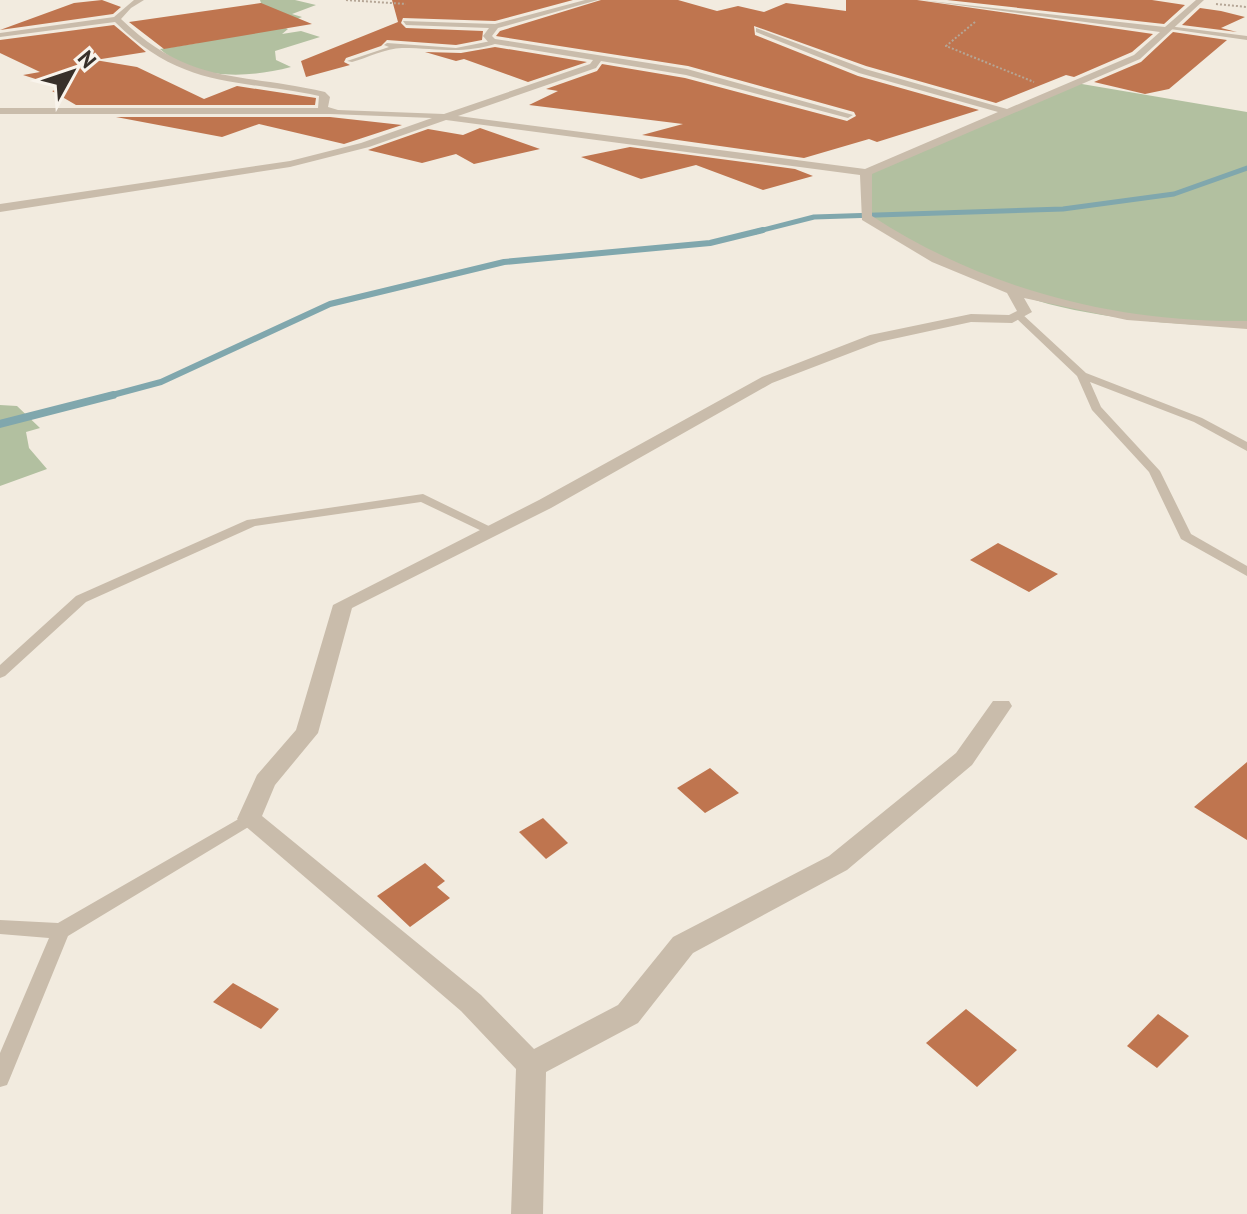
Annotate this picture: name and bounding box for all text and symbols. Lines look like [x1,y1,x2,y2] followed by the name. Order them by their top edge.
[32,32,112,112] north arrow
[72,45,103,74] text: N

